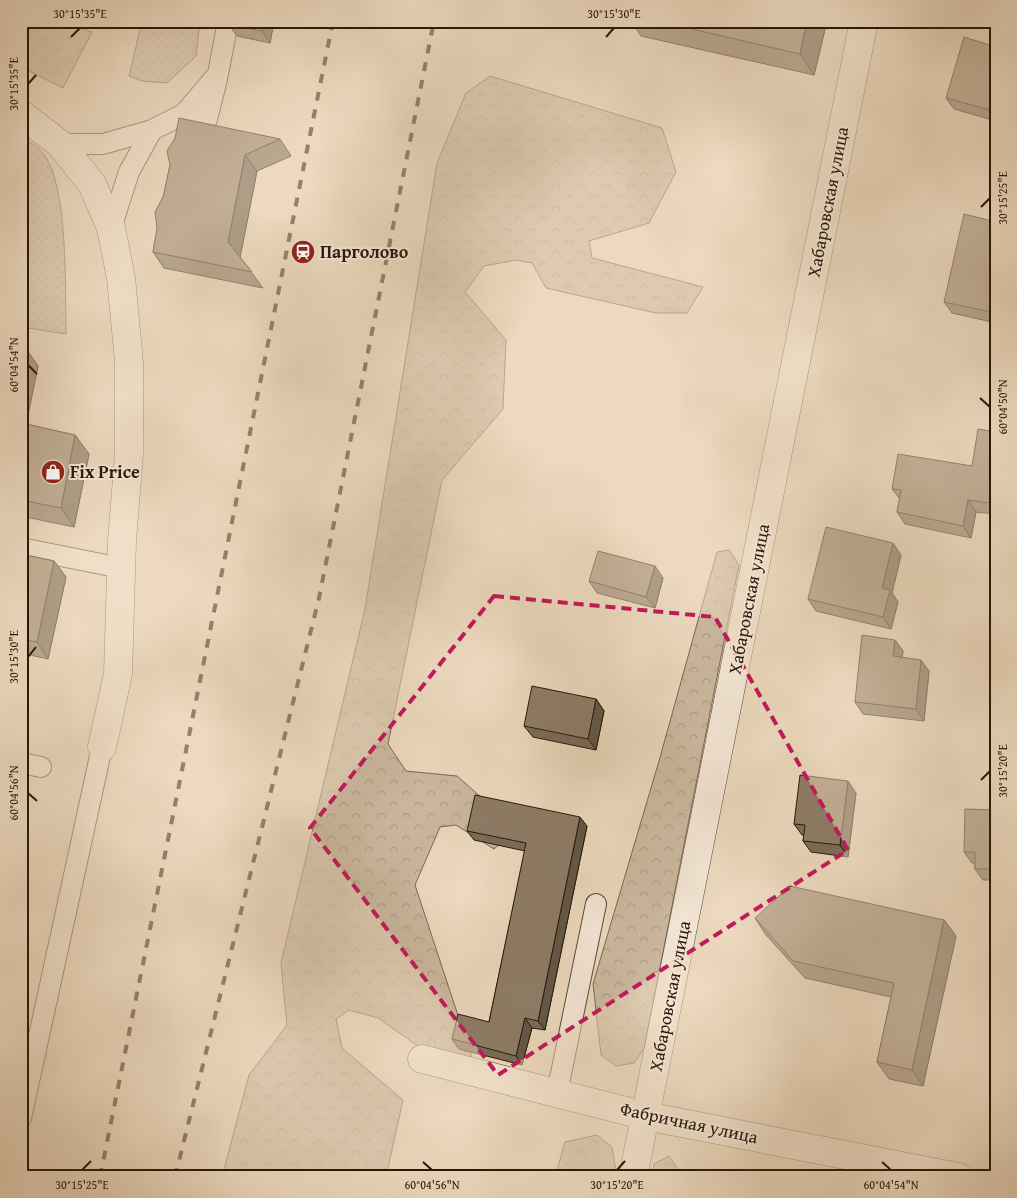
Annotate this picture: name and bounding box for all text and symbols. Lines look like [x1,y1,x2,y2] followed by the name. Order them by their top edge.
[53,5,107,22] text: 30°15'35"E
[587,5,641,22] text: 30°15'30"E
[5,57,22,111] text: 30°15'35"E
[800,124,855,279] street label: Хабаровская улица
[994,171,1011,225] text: 30°15'25"E
[320,238,409,265] place label: Парголово
[290,239,316,265] station icon: Парголово
[5,337,22,393] text: 60°04'54"N
[994,379,1011,435] text: 60°04'50"N
[70,458,140,485] place label: Fix Price
[40,459,66,485] shop icon: Fix Price
[721,521,776,676] street label: Хабаровская улица
[5,630,22,684] text: 30°15'30"E
[994,744,1011,798] text: 30°15'20"E
[5,765,22,821] text: 60°04'56"N
[642,918,697,1073] street label: Хабаровская улица
[618,1095,761,1150] street label: Фабричная улица
[55,1176,109,1193] text: 30°15'25"E
[404,1176,460,1193] text: 60°04'56"N
[590,1176,644,1193] text: 30°15'20"E
[863,1176,919,1193] text: 60°04'54"N

